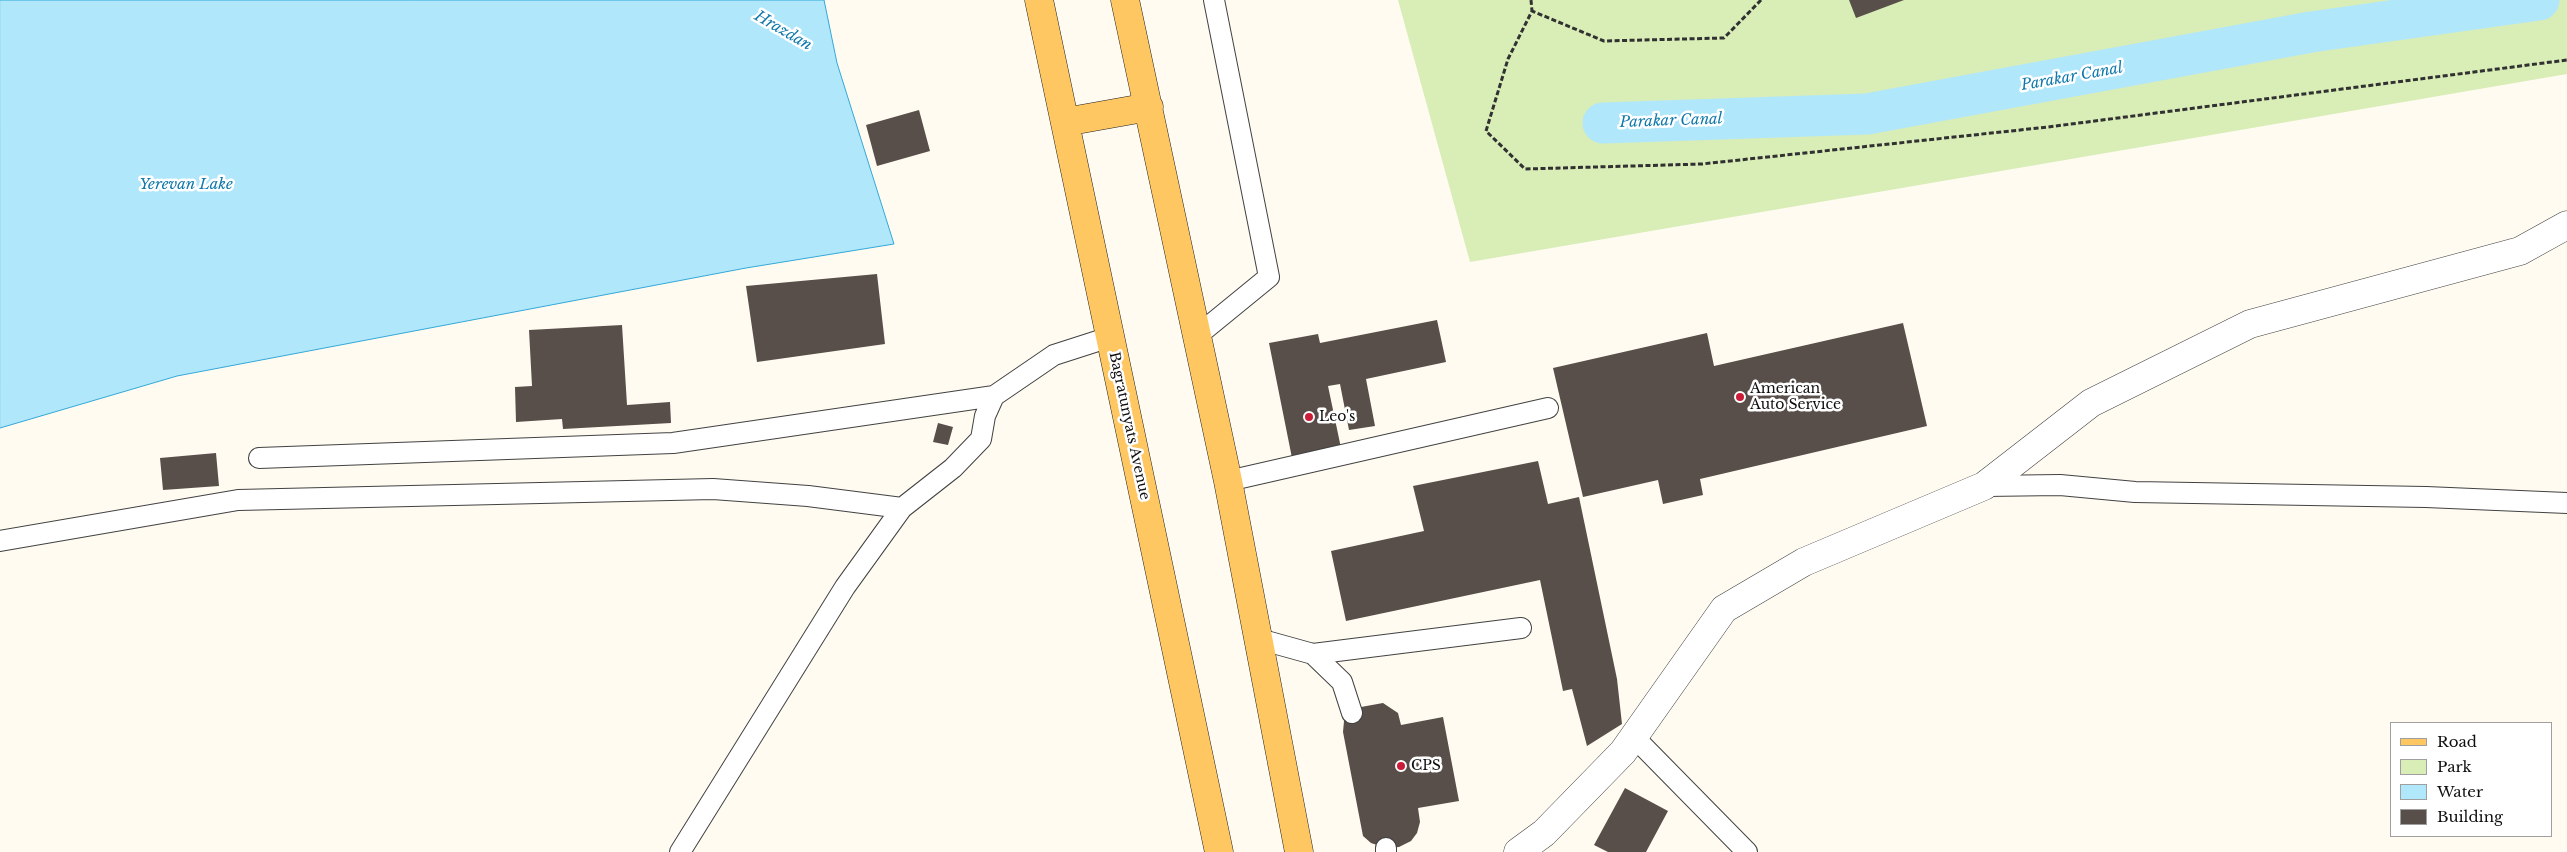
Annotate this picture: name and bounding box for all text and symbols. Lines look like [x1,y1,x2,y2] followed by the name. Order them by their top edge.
[751,7,815,55] water label: Hrazdan
[2020,59,2124,95] water label: Parakar Canal
[1619,110,1723,132] water label: Parakar Canal
[139,176,233,194] water label: Yerevan Lake
[1105,350,1153,502] street label: Bagratunyats Avenue
[1750,381,1841,414] place label: American Auto Service
[1734,391,1746,403] marker: American Auto Service
[1319,409,1355,425] place label: Leo's
[1303,411,1315,423] marker: Leo's
[2390,722,2552,837] legend
[2437,732,2477,751] text: Road
[2437,757,2472,776] text: Park
[1411,758,1441,774] place label: CPS
[1395,760,1407,772] marker: CPS
[2437,782,2483,801] text: Water
[2437,807,2503,826] text: Building

